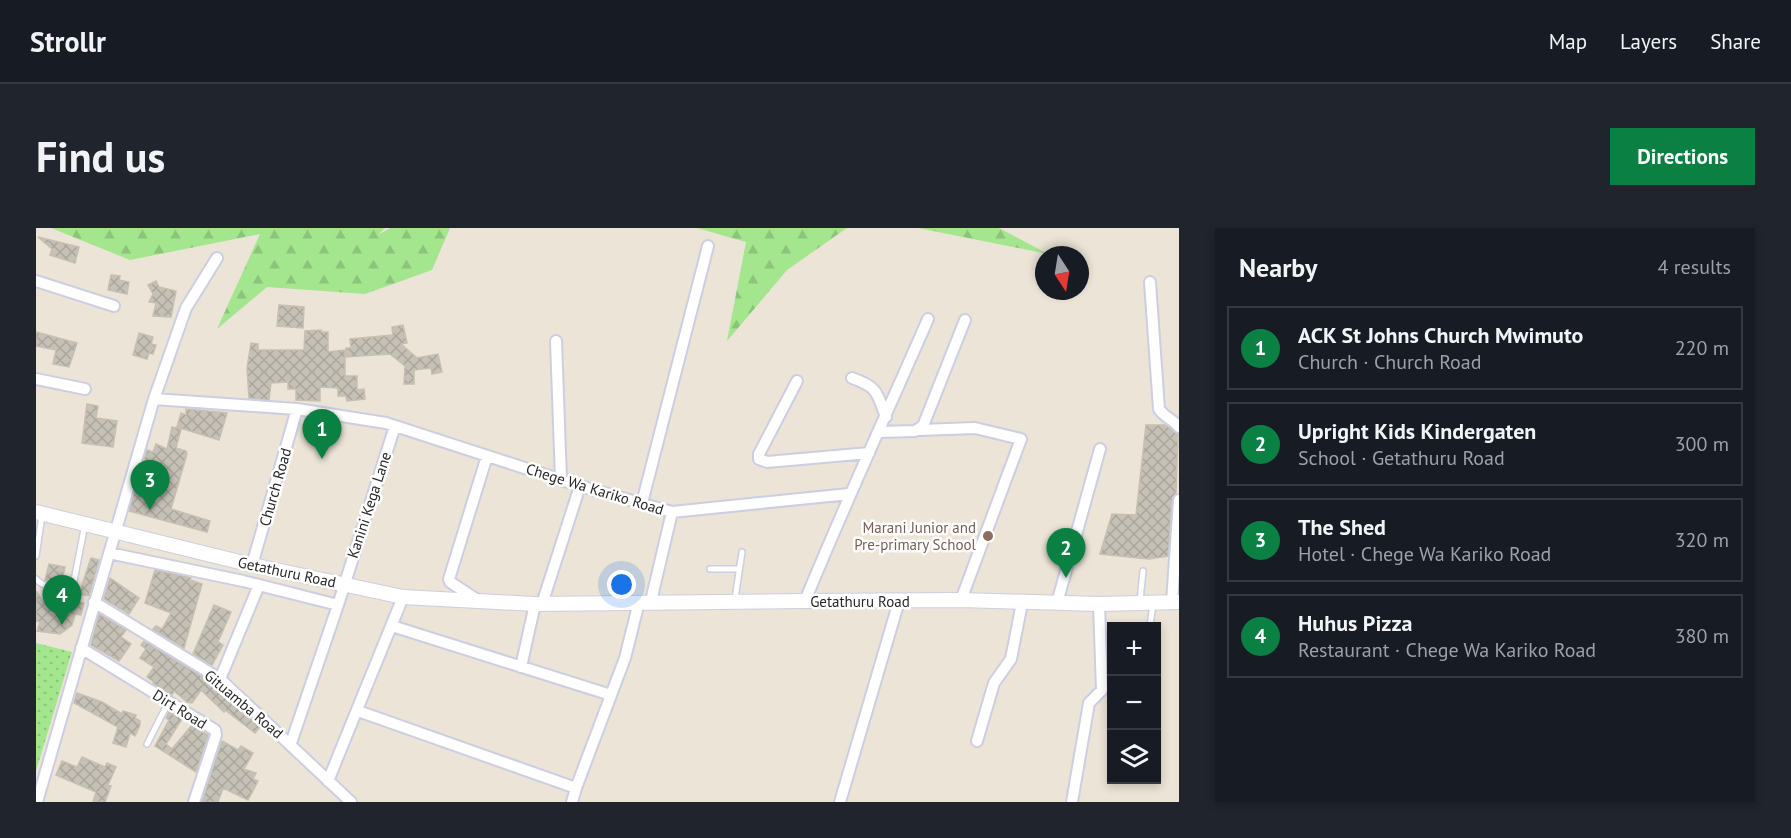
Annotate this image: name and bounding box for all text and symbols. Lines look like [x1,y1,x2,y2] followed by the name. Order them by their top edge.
[30,23,106,60] text: Strollr
[1549,28,1587,55] text: Map
[1620,28,1677,55] text: Layers
[1710,28,1761,55] text: Share
[1610,128,1755,185] button: Directions
[36,129,165,184] text: Find us
[1035,246,1089,300] north arrow
[1239,251,1317,284] text: Nearby
[1658,254,1731,280] text: 4 results
[1298,321,1583,349] text: ACK St Johns Church Mwimuto
[1255,335,1266,361] text: 1
[1675,335,1729,361] text: 220 m
[1298,349,1482,375] text: Church · Church Road
[302,410,342,459] pin: 1
[1298,417,1536,445] text: Upright Kids Kindergaten
[1255,431,1266,457] text: 2
[1675,431,1729,457] text: 300 m
[1298,445,1505,471] text: School · Getathuru Road
[255,446,295,528] street label: Church Road
[343,449,395,561] street label: Kanini Kega Lane
[524,459,666,519] street label: Chege Wa Kariko Road
[130,460,170,510] pin: 3
[1298,513,1386,541] text: The Shed
[854,518,977,554] place label: Marani Junior and Pre-primary School
[1255,527,1266,553] text: 3
[1675,527,1729,553] text: 320 m
[1046,528,1086,578] pin: 2
[981,529,995,543] marker: Marani Junior and Pre-primary School
[1298,541,1551,567] text: Hotel · Chege Wa Kariko Road
[236,552,338,592] street label: Getathuru Road
[607,570,636,599] your location
[42,576,82,625] pin: 4
[810,592,910,611] street label: Getathuru Road
[1298,609,1412,637] text: Huhus Pizza
[1107,622,1161,784] map controls
[1107,622,1161,676] button: +
[1255,623,1266,649] text: 4
[1675,623,1729,649] text: 380 m
[1298,637,1596,663] text: Restaurant · Chege Wa Kariko Road
[201,665,287,743] street label: Gituamba Road
[1107,676,1161,730] button: −
[149,685,211,733] street label: Dirt Road
[1107,730,1161,784] button: layers

